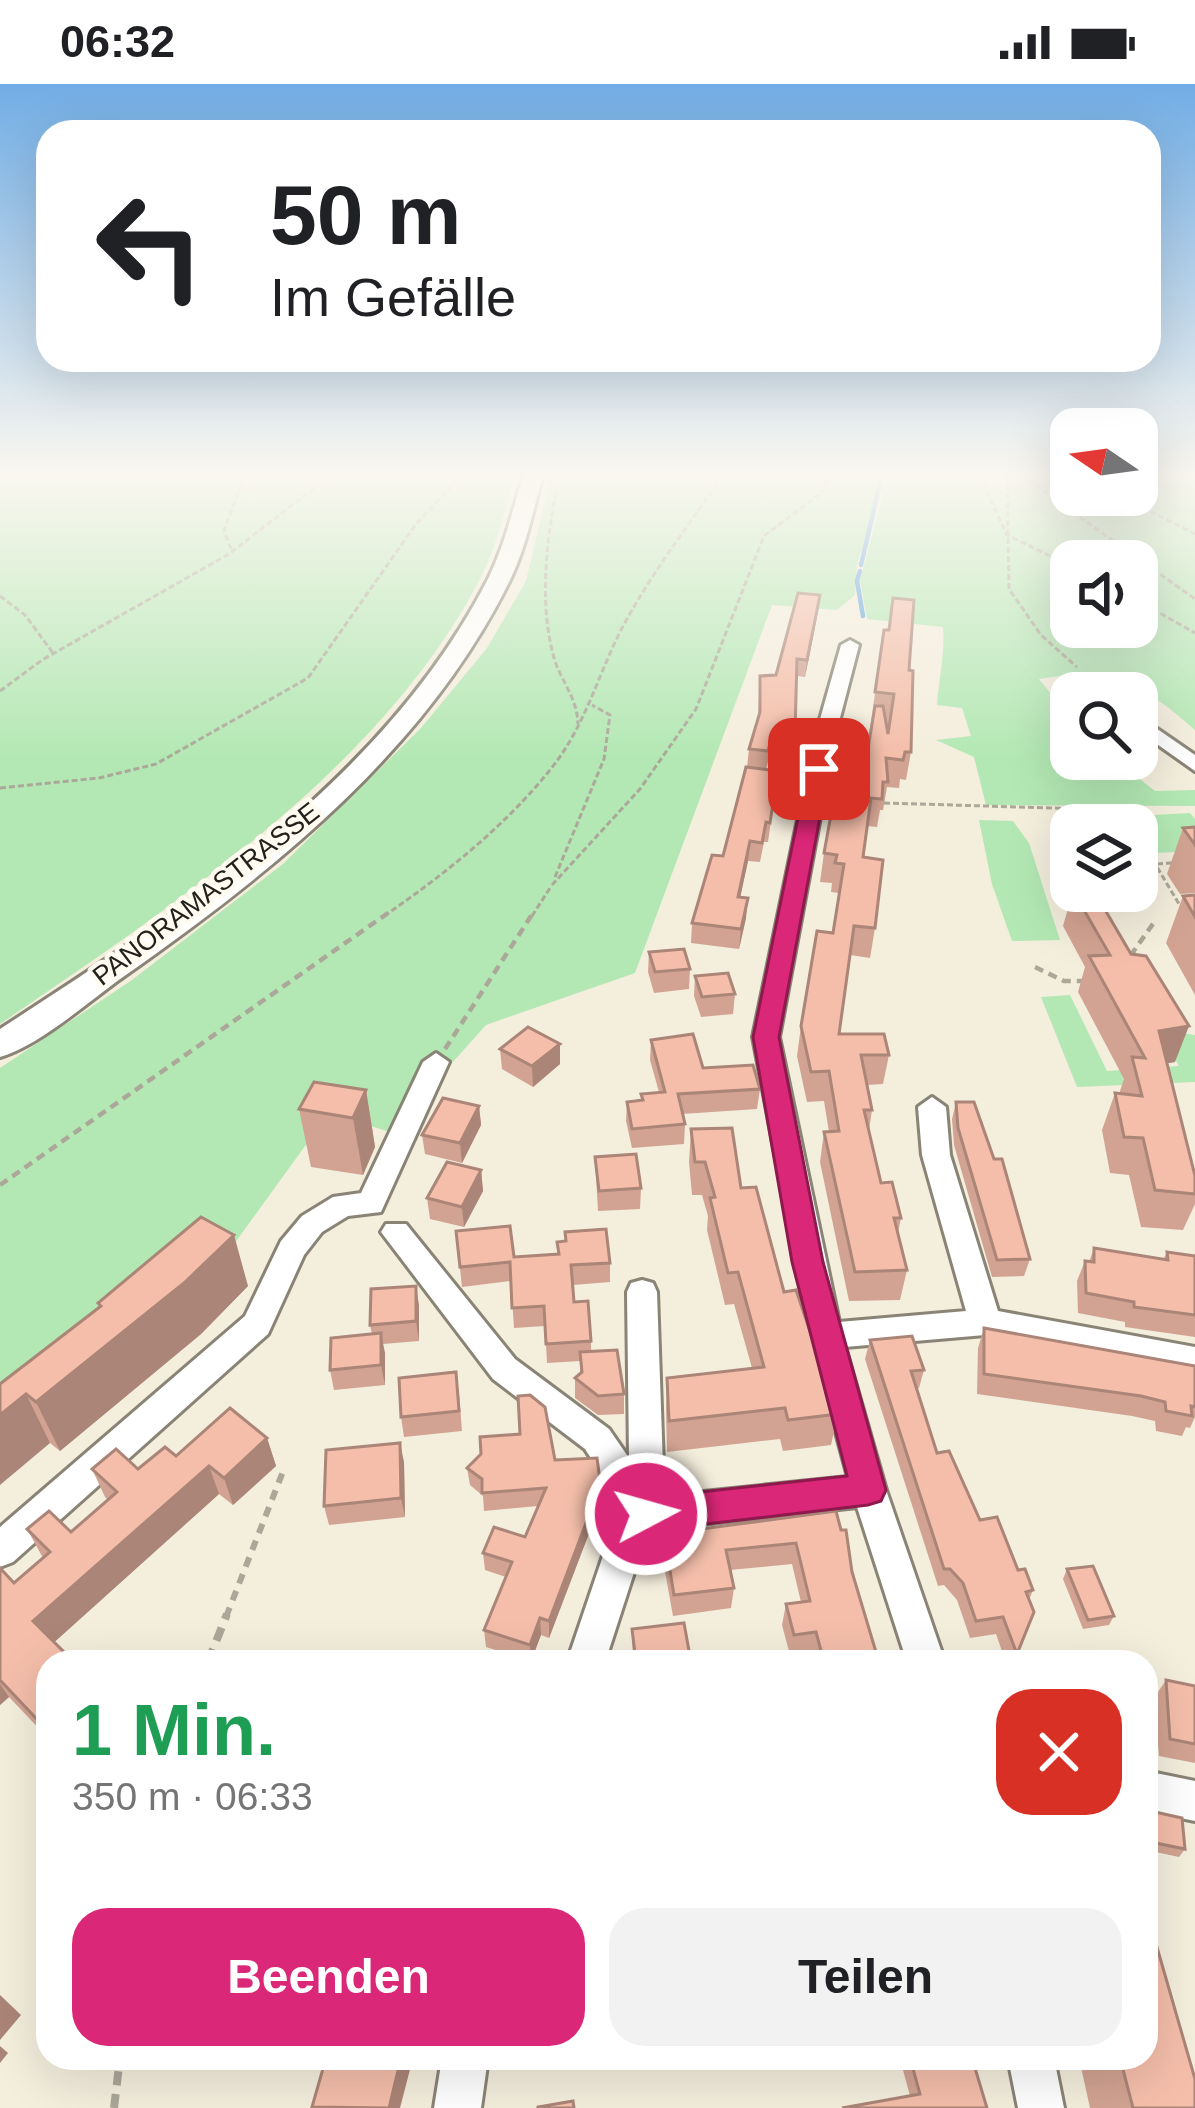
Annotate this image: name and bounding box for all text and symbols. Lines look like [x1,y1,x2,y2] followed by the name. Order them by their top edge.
[60,16,175,67] text: 06:32
[72,168,228,324] icon: left
[270,168,461,262] text: 50 m
[270,267,516,327] text: Im Gefälle
[1050,408,1158,516] north arrow
[1050,408,1158,912] map controls
[1050,540,1158,648] button: sound
[1050,672,1158,780] button: search
[768,718,870,820] pin
[786,736,852,802] icon: arrive
[87,796,325,992] street label: PANORAMASTRASSE
[1050,804,1158,912] button: layers
[583,1451,709,1577] position arrow
[996,1689,1122,1815] button: close
[72,1690,276,1770] text: 1 Min.
[72,1775,313,1818] text: 350 m · 06:33
[72,1908,585,2046] button: Beenden
[609,1908,1122,2046] button: Teilen

